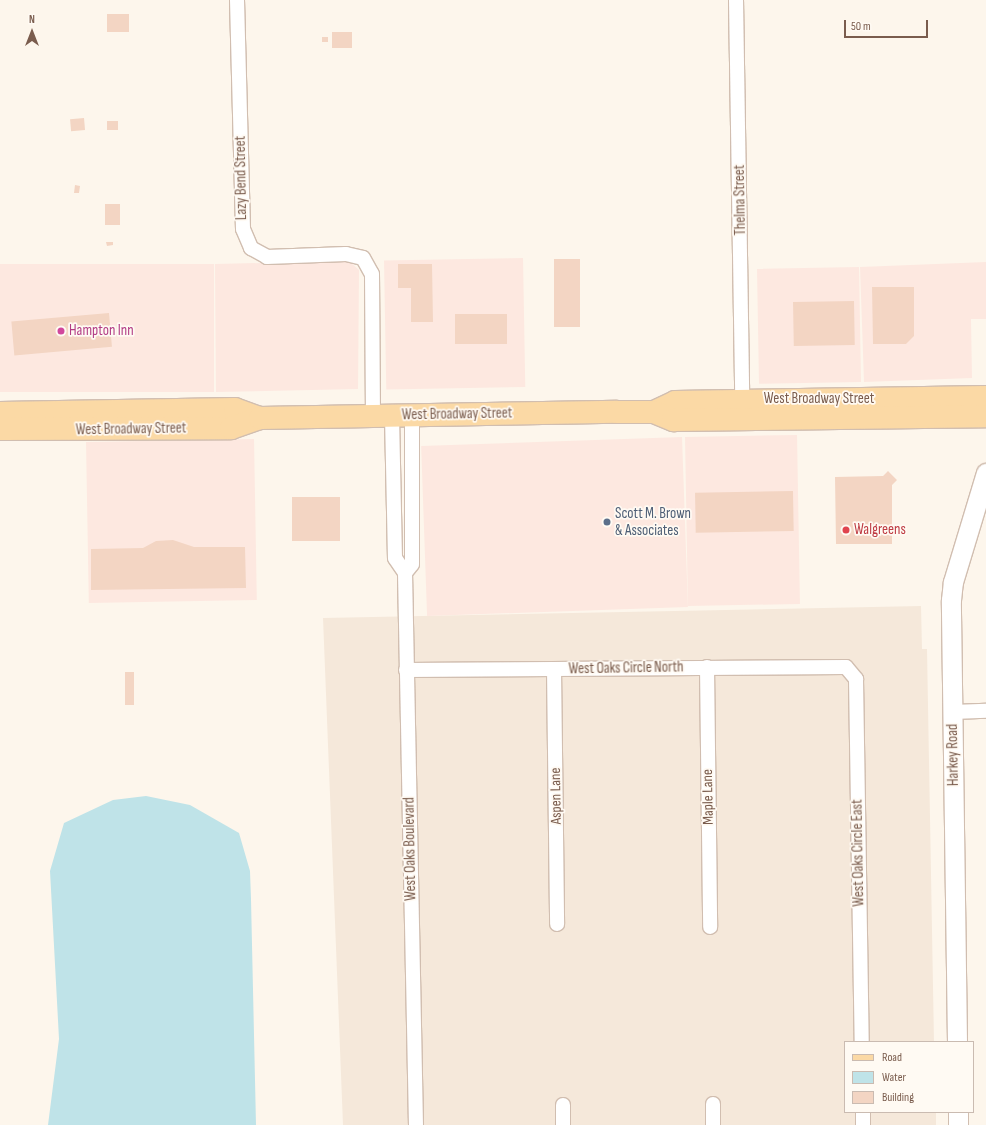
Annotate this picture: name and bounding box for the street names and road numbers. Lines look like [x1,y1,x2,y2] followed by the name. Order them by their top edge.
[231,136,251,220] street label: Lazy Bend Street
[730,165,750,235] street label: Thelma Street
[764,390,874,408] street label: West Broadway Street
[402,404,512,424] street label: West Broadway Street
[76,419,186,439] street label: West Broadway Street
[568,658,684,678] street label: West Oaks Circle North
[943,724,963,786] street label: Harkey Road
[547,768,565,824] street label: Aspen Lane
[699,769,717,825] street label: Maple Lane
[400,797,420,901] street label: West Oaks Boulevard
[848,799,868,907] street label: West Oaks Circle East

